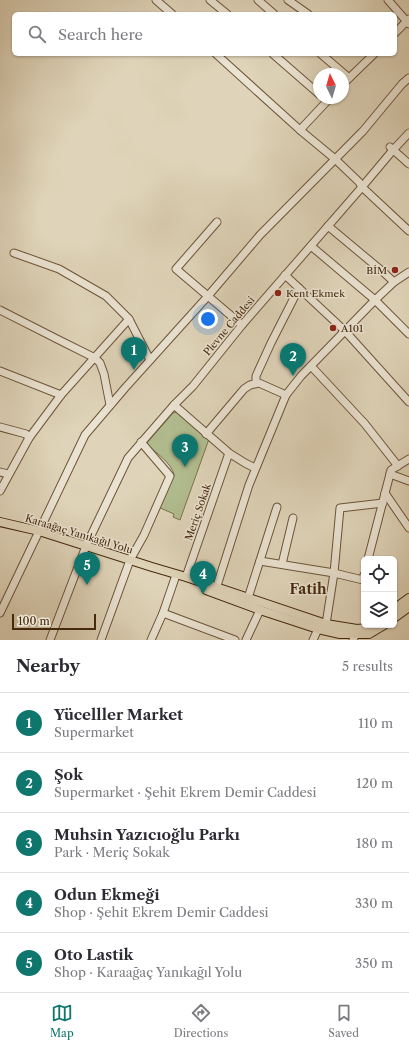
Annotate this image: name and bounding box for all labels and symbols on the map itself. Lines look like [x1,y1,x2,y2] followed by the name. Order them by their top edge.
[313,68,349,104] north arrow
[366,264,387,277] place label: BİM
[390,265,400,275] marker: BİM
[286,287,346,300] place label: Kent Ekmek
[273,288,283,298] marker: Kent Ekmek
[201,294,257,358] street label: Plevne Caddesi
[198,309,218,329] your location
[340,322,364,335] place label: A101
[328,323,338,333] marker: A101
[121,337,147,370] pin: 1
[280,343,306,376] pin: 2
[172,434,198,467] pin: 3
[182,481,214,542] street label: Meriç Sokak
[24,511,134,557] street label: Karaağaç Yanıkağıl Yolu
[74,552,100,585] pin: 5
[190,561,216,594] pin: 4
[289,580,327,598] district label: Fatih
[12,612,96,631] scale bar

